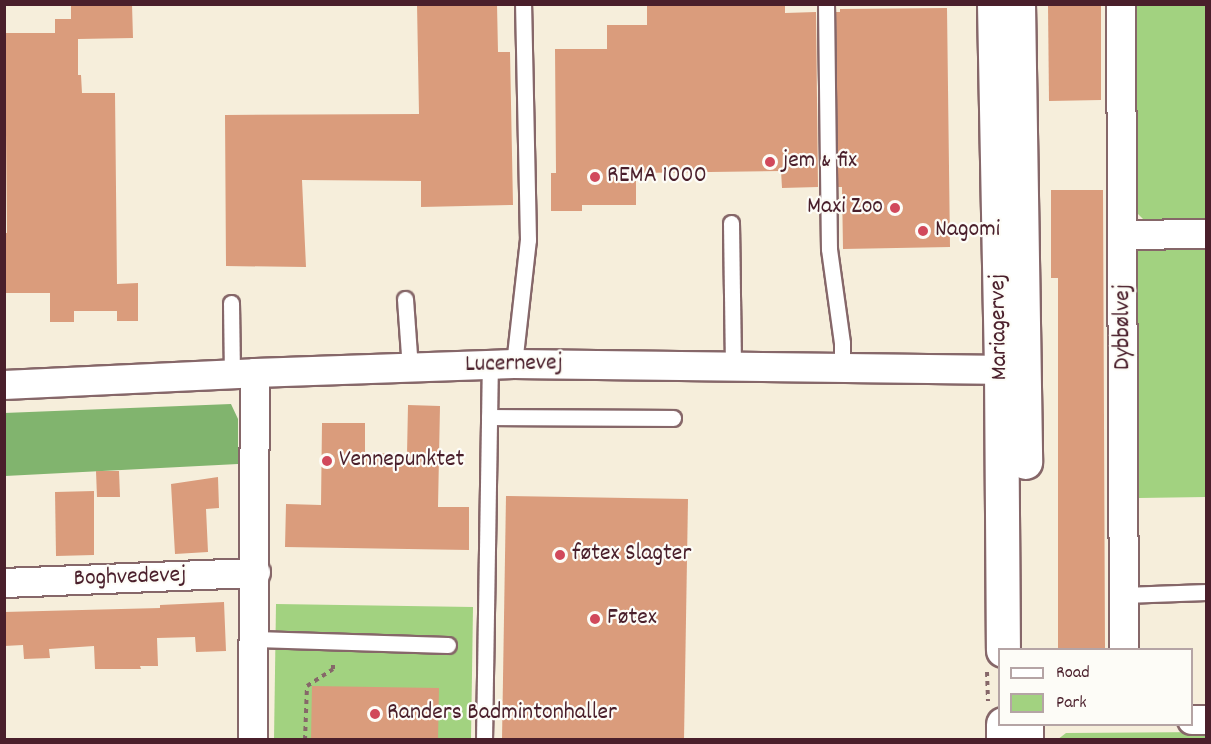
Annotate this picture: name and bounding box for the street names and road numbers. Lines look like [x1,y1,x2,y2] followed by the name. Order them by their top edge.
[985,273,1015,381] street label: Mariagervej
[1110,284,1138,370] street label: Dybbølvej
[465,350,563,380] street label: Lucernevej
[73,562,187,594] street label: Boghvedevej

